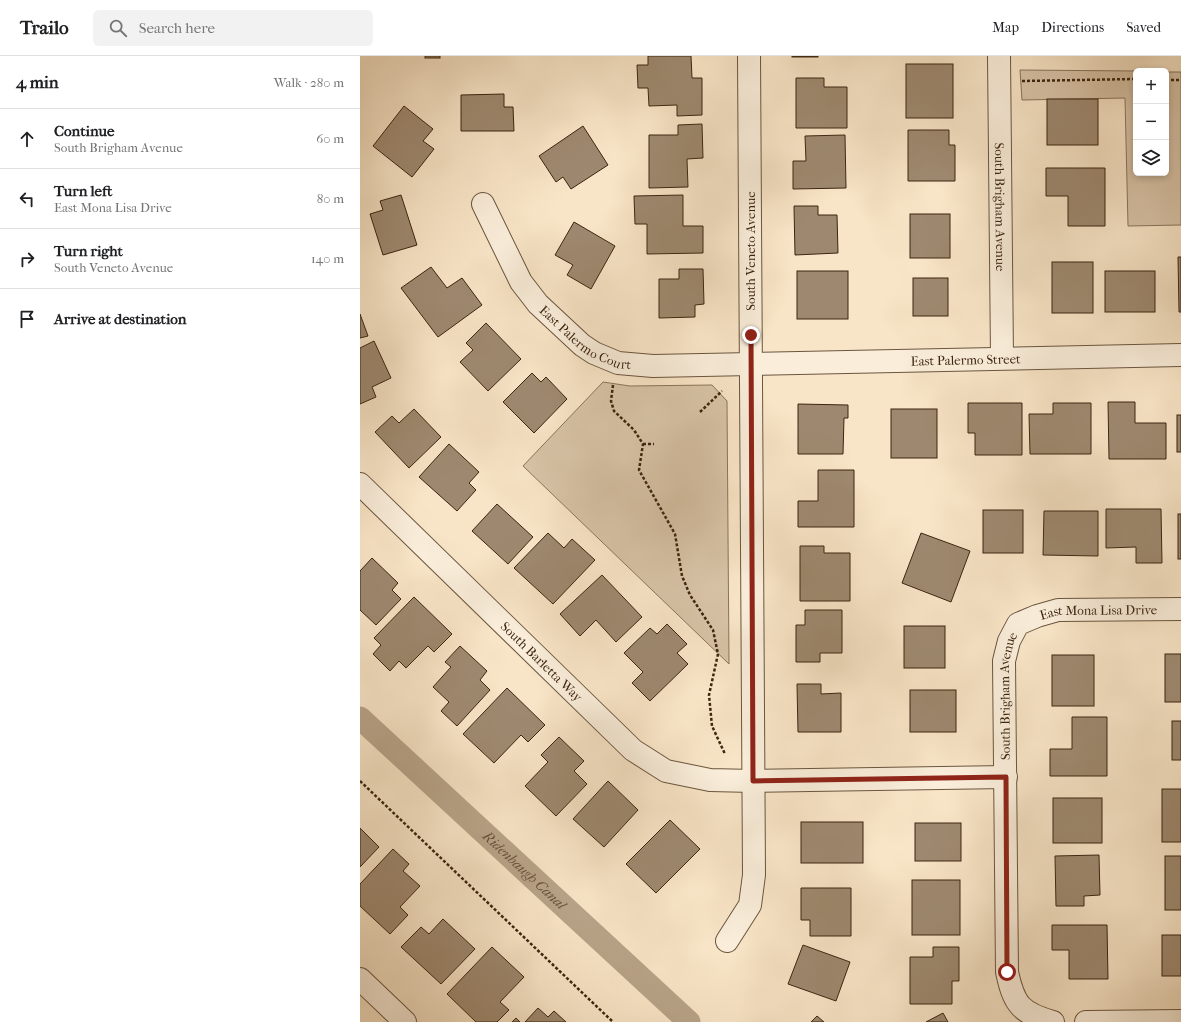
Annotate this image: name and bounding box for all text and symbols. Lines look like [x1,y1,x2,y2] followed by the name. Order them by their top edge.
[93,10,373,46] search box
[20,17,69,39] text: Trailo
[107,17,129,39] icon: search
[139,19,215,37] text: Search here
[992,19,1019,36] text: Map
[1041,19,1104,36] text: Directions
[1126,19,1161,36] text: Saved
[1133,68,1169,176] map controls
[1133,68,1169,104] button: +
[16,72,59,92] text: 4 min
[274,75,344,90] text: Walk · 280 m
[1133,104,1169,140] button: −
[54,122,114,140] text: Continue
[16,128,38,150] icon: ahead
[316,131,344,146] text: 60 m
[54,140,183,155] text: South Brigham Avenue
[1133,140,1169,176] button: layers
[992,142,1009,272] street label: South Brigham Avenue
[54,182,112,200] text: Turn left
[16,188,38,210] icon: left
[317,191,344,206] text: 80 m
[743,191,758,311] street label: South Veneto Avenue
[54,200,172,215] text: East Mona Lisa Drive
[54,242,123,260] text: Turn right
[16,248,38,270] icon: right
[311,251,344,266] text: 140 m
[54,260,173,275] text: South Veneto Avenue
[537,302,632,372] street label: East Palermo Court
[16,308,38,330] icon: arrive
[54,310,186,328] text: Arrive at destination
[742,326,760,344] route end
[911,351,1021,368] street label: East Palermo Street
[1038,602,1158,622] street label: East Mona Lisa Drive
[498,618,587,705] street label: South Barletta Way
[996,629,1020,760] street label: South Brigham Avenue
[479,827,571,914] water label: Ridenbaugh Canal
[998,963,1016,981] route start

